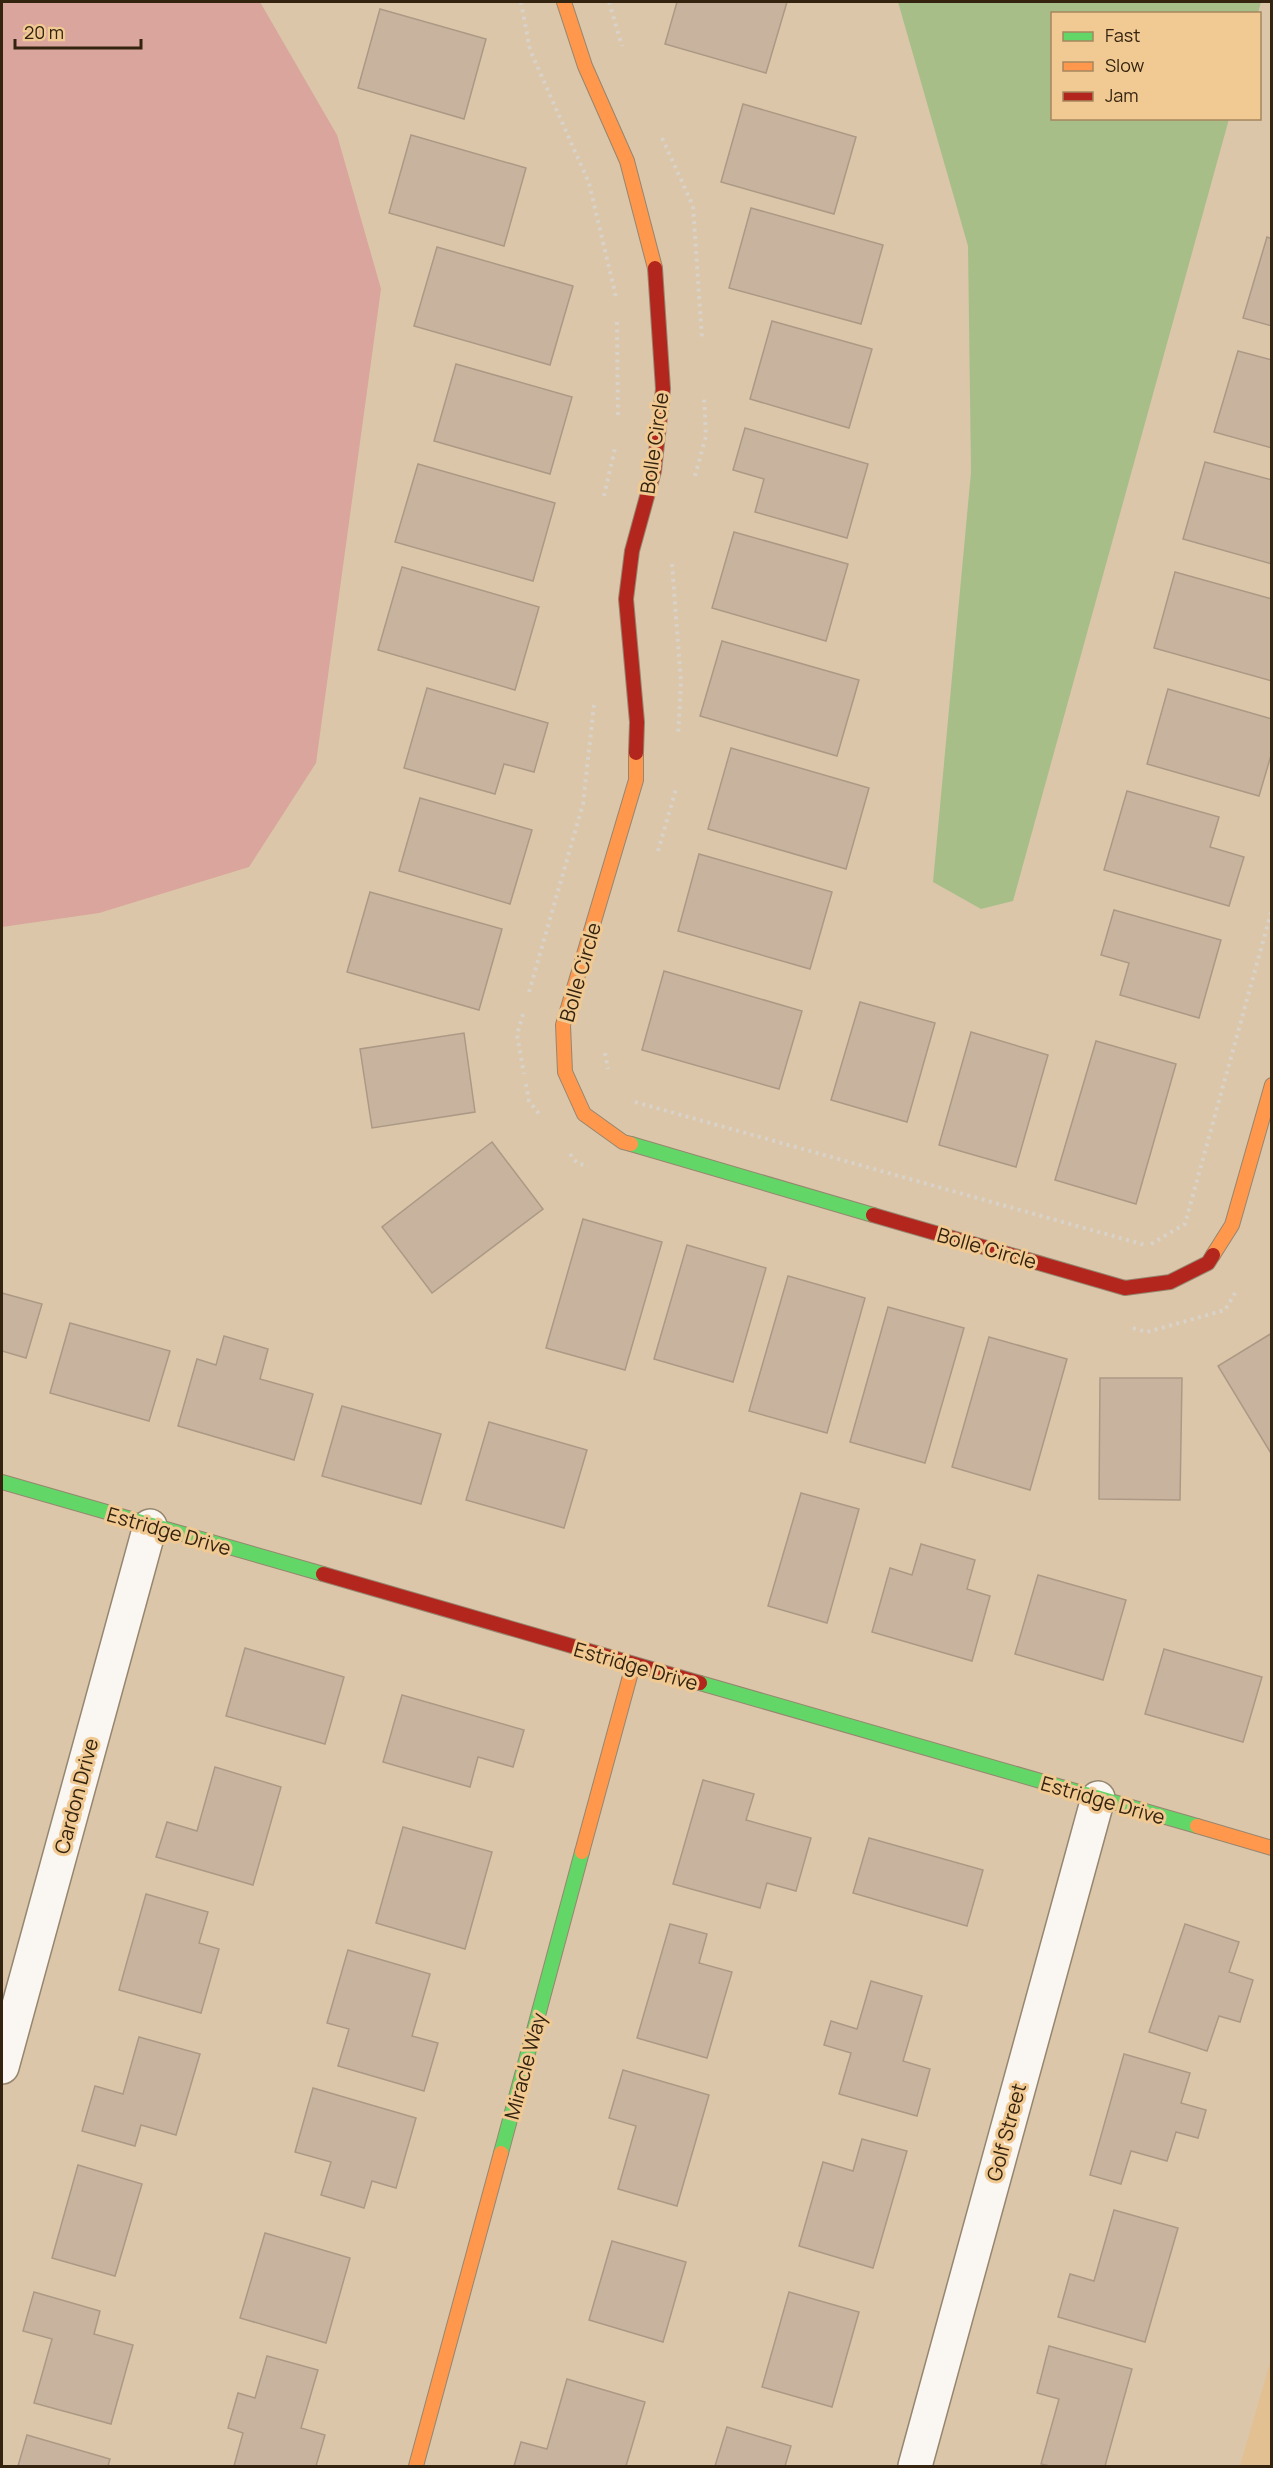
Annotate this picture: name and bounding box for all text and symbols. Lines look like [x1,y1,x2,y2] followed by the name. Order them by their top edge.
[15,12,141,50] scale bar
[1051,12,1261,120] legend
[24,20,64,44] text: 20 m
[1105,23,1140,47] text: Fast
[1105,53,1145,77] text: Slow
[1105,83,1139,107] text: Jam
[634,390,674,496] street label: Bolle Circle
[553,919,607,1025] street label: Bolle Circle
[934,1221,1040,1275] street label: Bolle Circle
[104,1500,234,1562] street label: Estridge Drive
[571,1635,701,1697] street label: Estridge Drive
[48,1735,104,1857] street label: Cardon Drive
[1038,1769,1168,1831] street label: Estridge Drive
[498,2009,552,2122] street label: Miracle Way
[980,2080,1032,2184] street label: Golf Street

